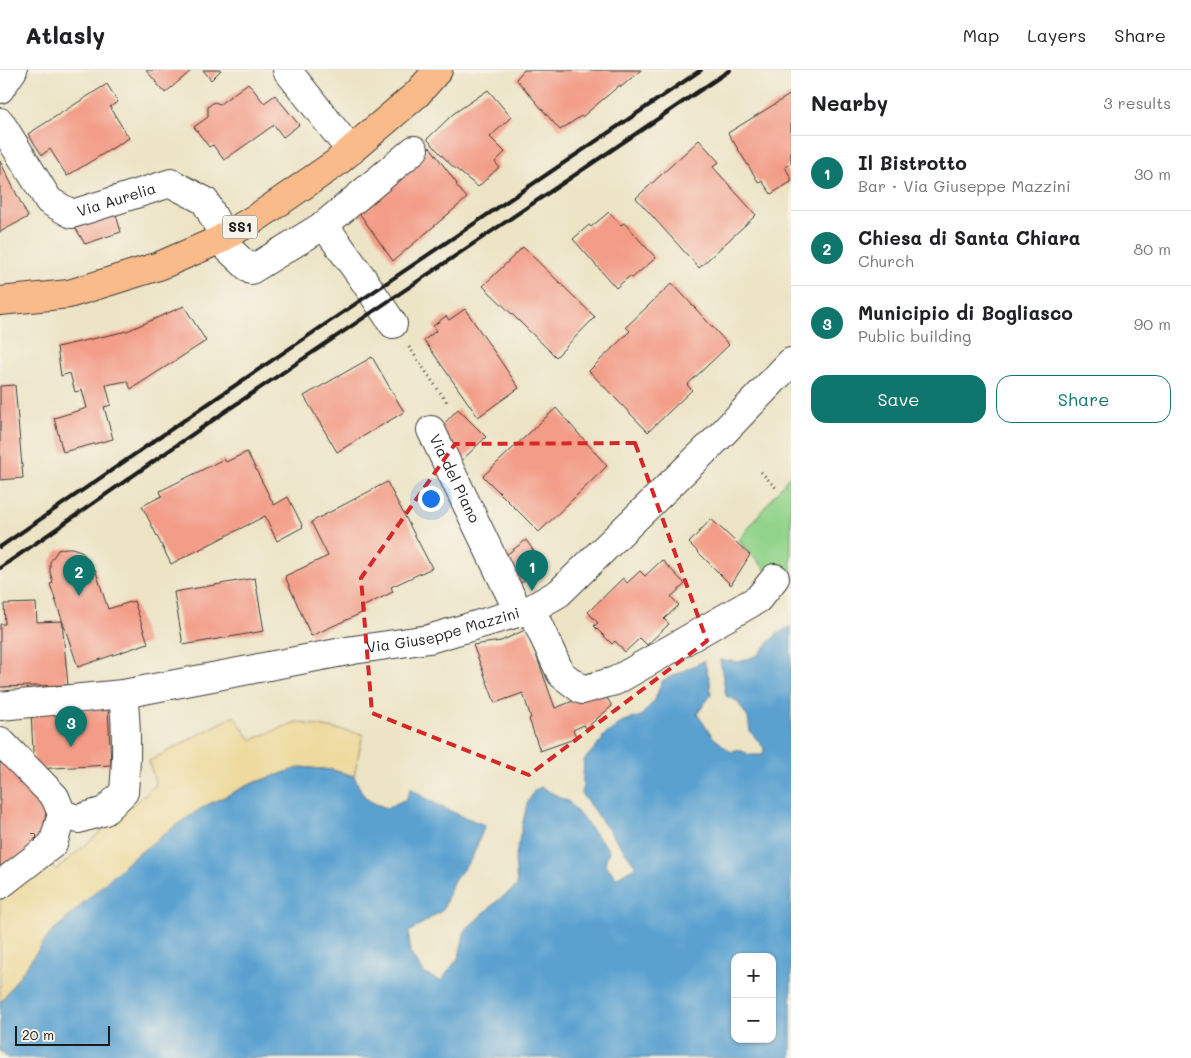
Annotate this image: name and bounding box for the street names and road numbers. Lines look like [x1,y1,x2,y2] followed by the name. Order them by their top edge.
[74,177,158,221] street label: Via Aurelia
[222,216,258,238] road number: SS1
[425,431,485,526] street label: Via del Piano
[365,602,522,657] street label: Via Giuseppe Mazzini

